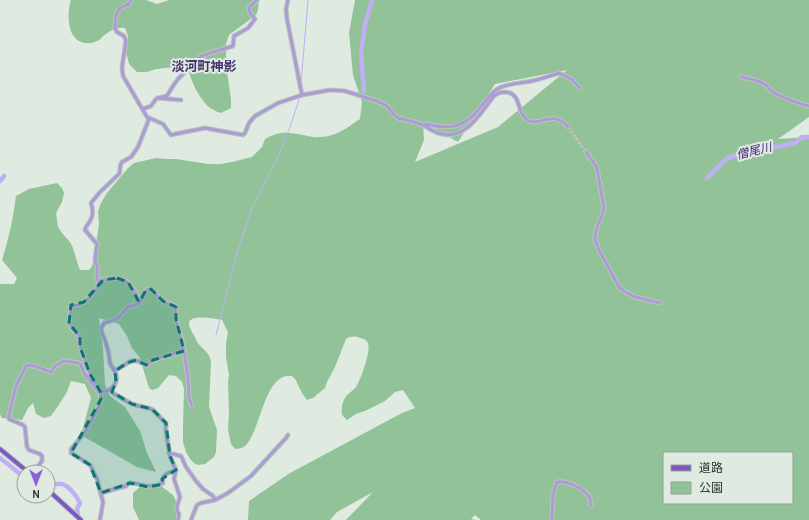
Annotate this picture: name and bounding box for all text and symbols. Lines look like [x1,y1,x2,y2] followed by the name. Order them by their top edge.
[171,59,237,74] district label: 淡河町神影
[735,139,775,162] water label: 僧尾川
[663,452,793,504] legend
[699,461,723,475] text: 道路
[16,464,56,504] north arrow
[699,481,723,495] text: 公園
[32,487,40,500] text: N

